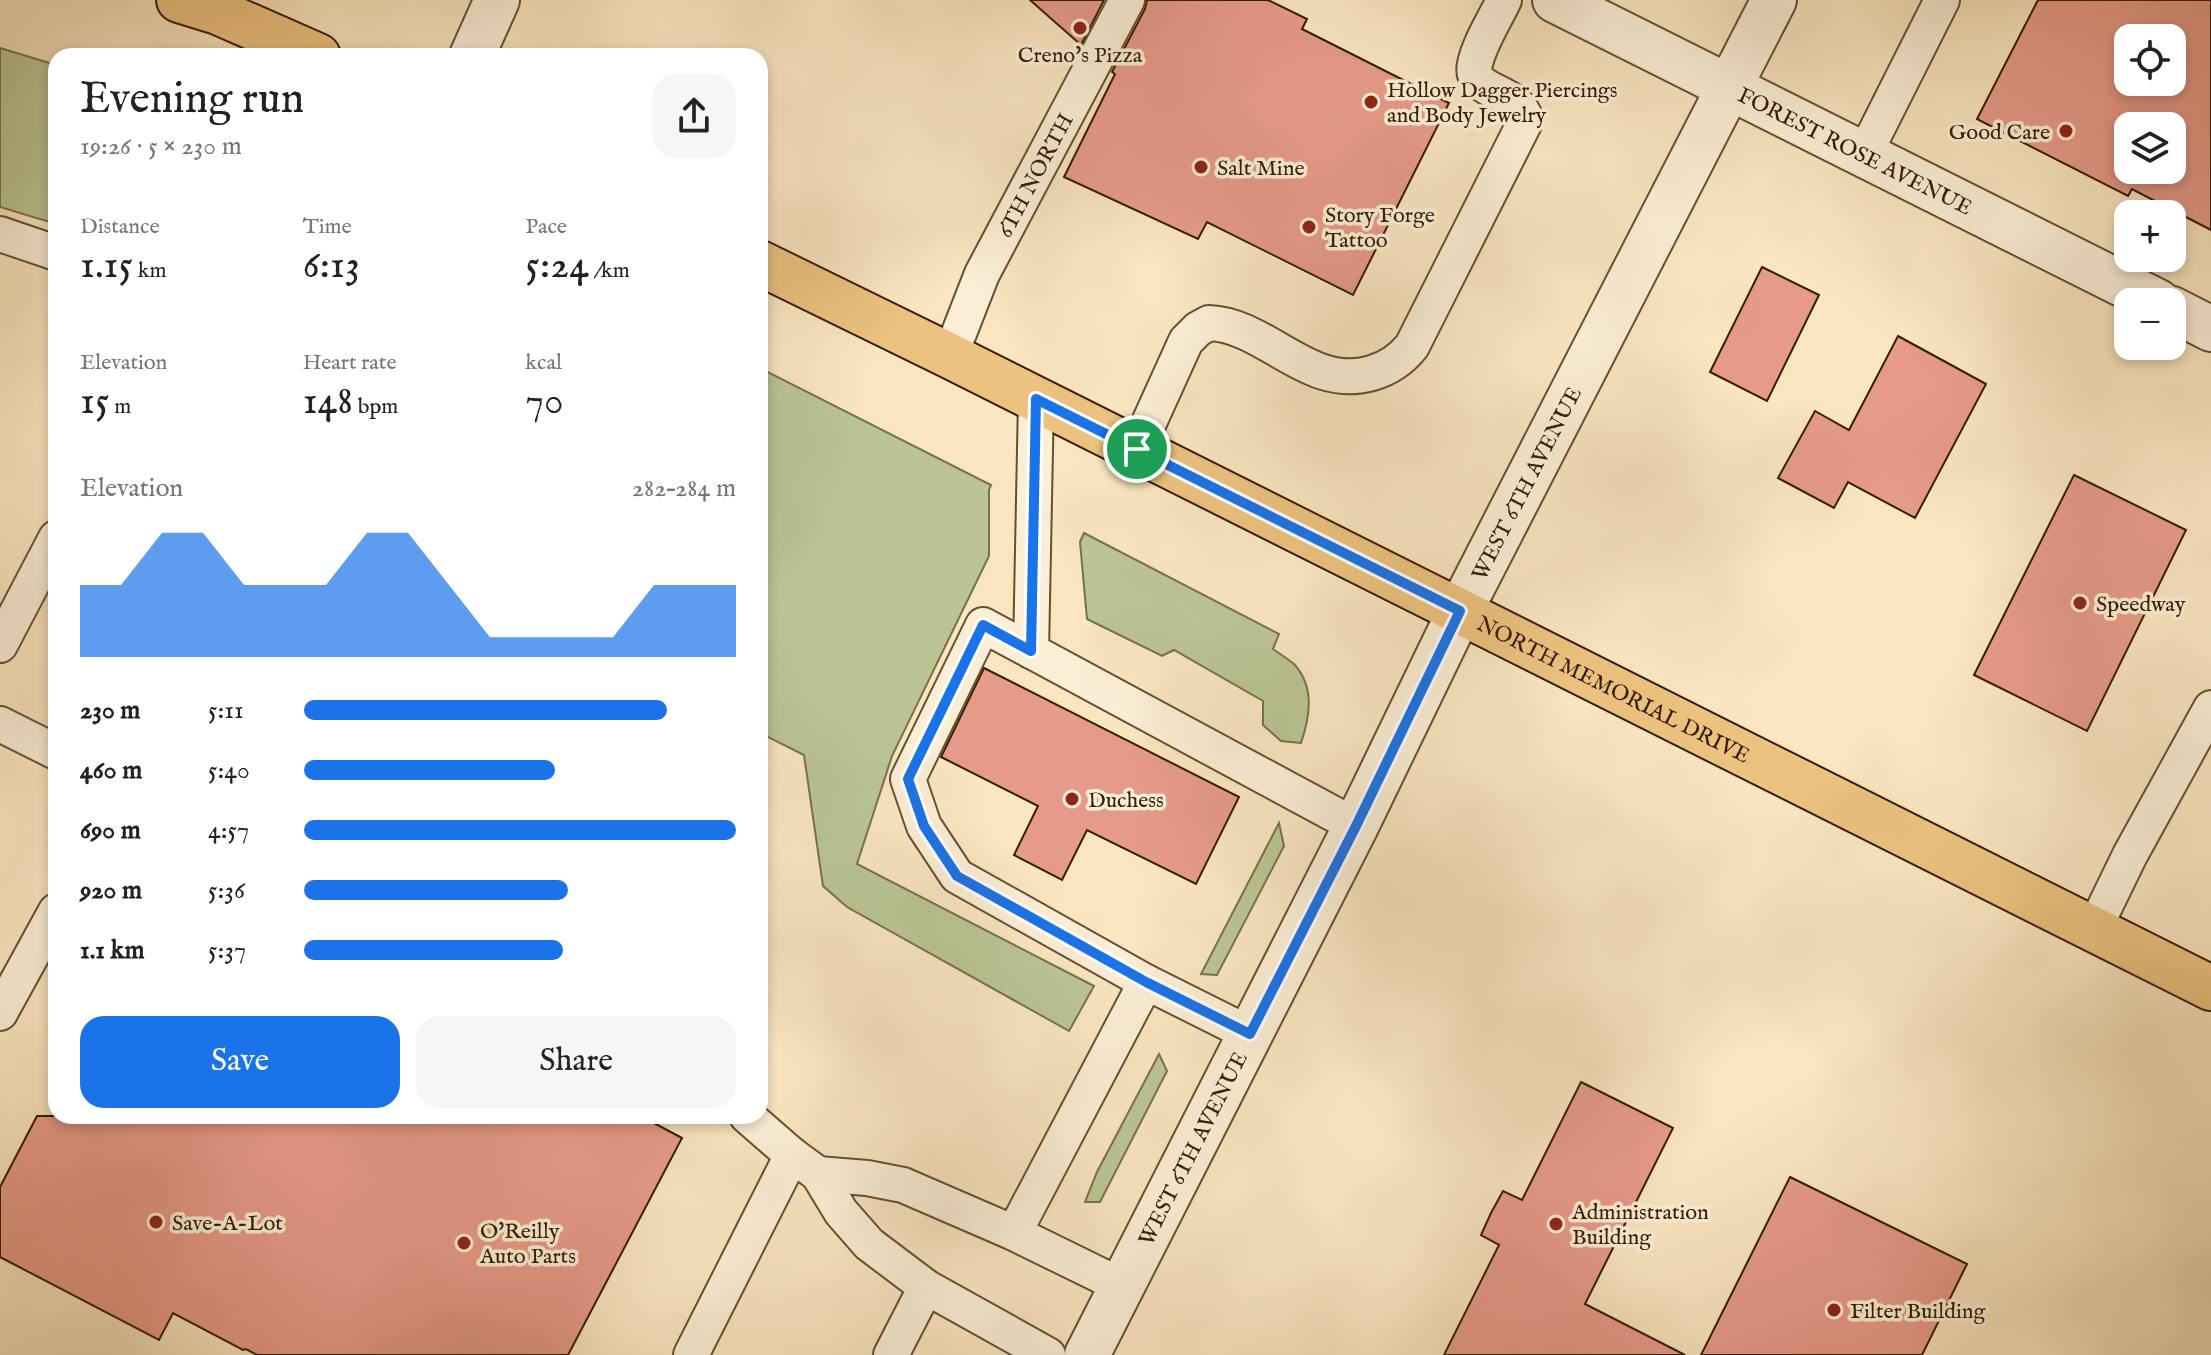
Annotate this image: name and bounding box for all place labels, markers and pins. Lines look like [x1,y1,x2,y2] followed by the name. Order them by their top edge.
[1071,19,1089,37] marker: Creno's Pizza
[1018,42,1143,70] place label: Creno's Pizza
[1387,77,1618,130] place label: Hollow Dagger Piercings and Body Jewelry
[1362,93,1380,111] marker: Hollow Dagger Piercings and Body Jewelry
[1949,119,2050,147] place label: Good Care
[2057,122,2075,140] marker: Good Care
[1217,155,1305,183] place label: Salt Mine
[1192,158,1210,176] marker: Salt Mine
[1325,202,1435,255] place label: Story Forge Tattoo
[1300,218,1318,236] marker: Story Forge Tattoo
[1103,415,1171,483] pin
[2096,591,2186,619] place label: Speedway
[2071,594,2089,612] marker: Speedway
[1088,787,1164,815] place label: Duchess
[1063,790,1081,808] marker: Duchess
[1571,1199,1709,1252] place label: Administration Building
[172,1210,283,1238] place label: Save-A-Lot
[147,1213,165,1231] marker: Save-A-Lot
[1547,1215,1565,1233] marker: Administration Building
[479,1218,576,1271] place label: O'Reilly Auto Parts
[455,1234,473,1252] marker: O'Reilly Auto Parts
[1850,1298,1987,1326] place label: Filter Building
[1825,1301,1843,1319] marker: Filter Building

